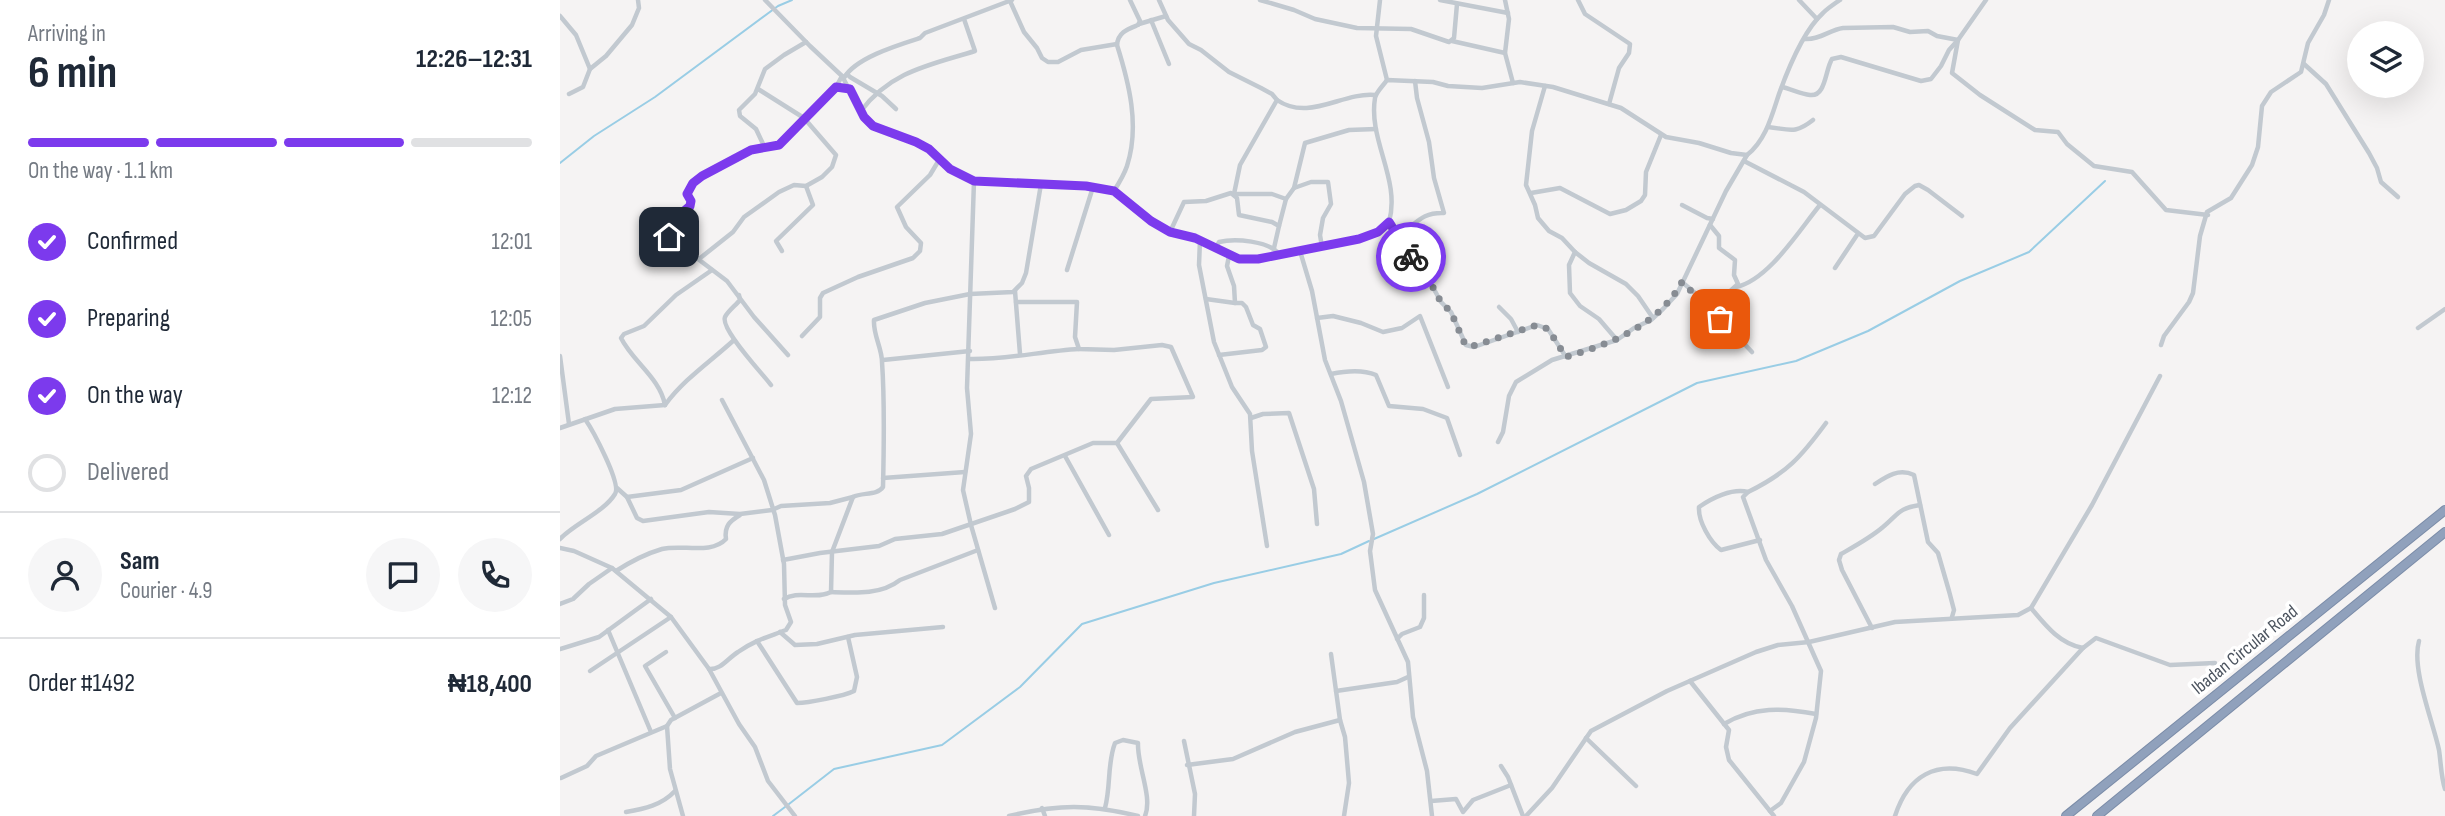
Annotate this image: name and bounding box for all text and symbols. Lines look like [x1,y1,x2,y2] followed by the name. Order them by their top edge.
[28,20,106,48] text: Arriving in
[2347,21,2424,98] map controls
[2347,21,2424,98] button: layers
[416,44,532,75] text: 12:26–12:31
[28,46,117,101] text: 6 min
[28,157,173,185] text: On the way · 1.1 km
[639,207,699,267] pin
[650,218,688,256] icon: home
[1376,222,1446,292] courier
[28,223,66,261] icon: check
[87,226,178,257] text: Confirmed
[492,228,532,256] text: 12:01
[1392,238,1430,276] icon: bike
[1690,289,1750,349] pin
[28,300,66,338] icon: check
[1701,300,1739,338] icon: bag
[87,303,170,334] text: Preparing
[490,305,532,333] text: 12:05
[28,377,66,415] icon: check
[87,380,183,411] text: On the way
[492,382,532,410] text: 12:12
[87,457,169,488] text: Delivered
[28,538,102,612] button: person
[366,538,440,612] button: chat
[458,538,532,612] button: phone
[120,546,160,577] text: Sam
[120,577,212,605] text: Courier · 4.9
[2187,600,2303,700] street label: Ibadan Circular Road
[28,668,135,699] text: Order #1492
[448,669,532,700] text: ₦18,400

